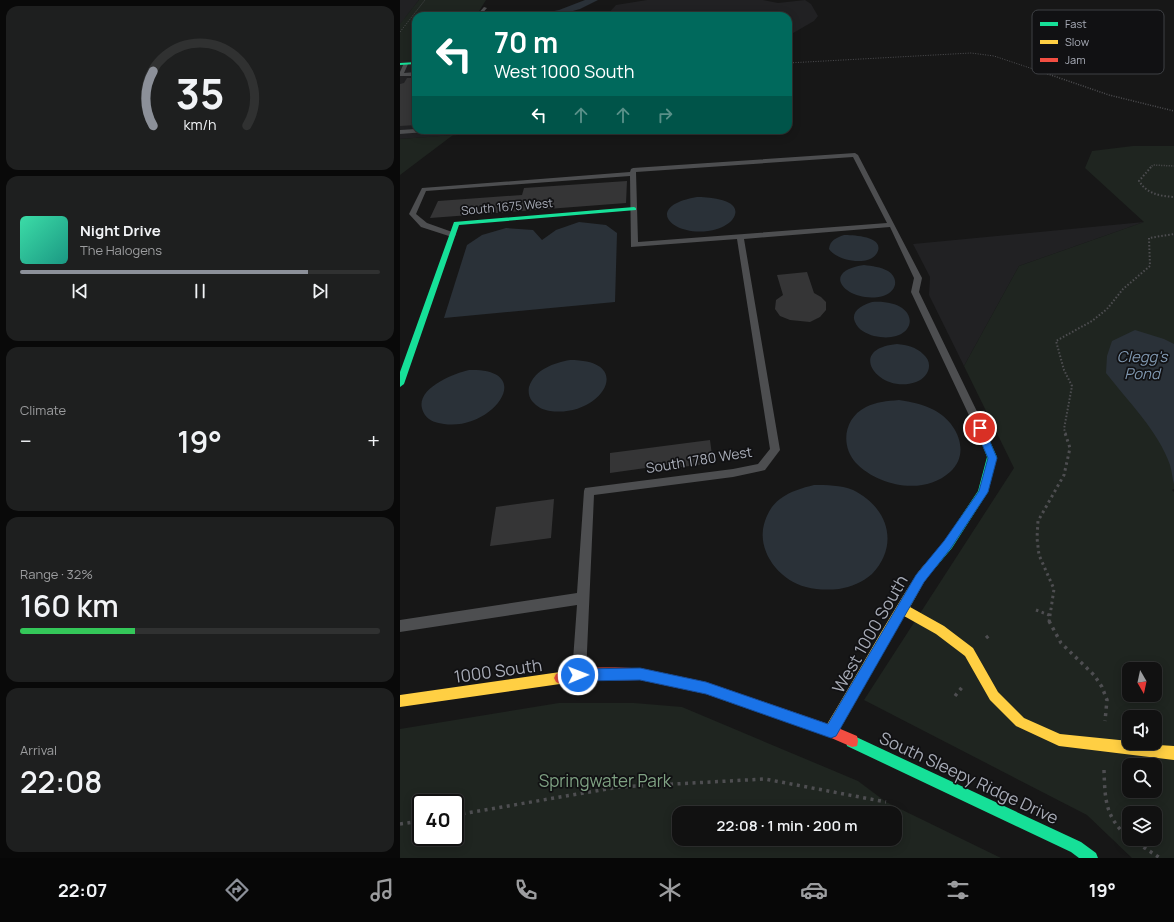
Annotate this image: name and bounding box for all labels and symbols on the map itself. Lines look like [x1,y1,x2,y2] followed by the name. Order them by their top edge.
[1032,10,1164,74] legend
[1065,16,1087,31] text: Fast
[1065,34,1090,49] text: Slow
[1065,52,1086,67] text: Jam
[460,194,554,219] street label: South 1675 West
[1117,346,1168,384] water label: Clegg's Pond
[963,411,997,445] pin
[644,442,754,477] street label: South 1780 West
[826,571,913,697] street label: West 1000 South
[452,653,543,688] street label: 1000 South
[557,654,599,696] position arrow
[1122,662,1162,702] north arrow
[876,726,1062,829] street label: South Sleepy Ridge Drive
[539,769,672,792] park label: Springwater Park
[412,794,464,846] speed limit sign: 40

